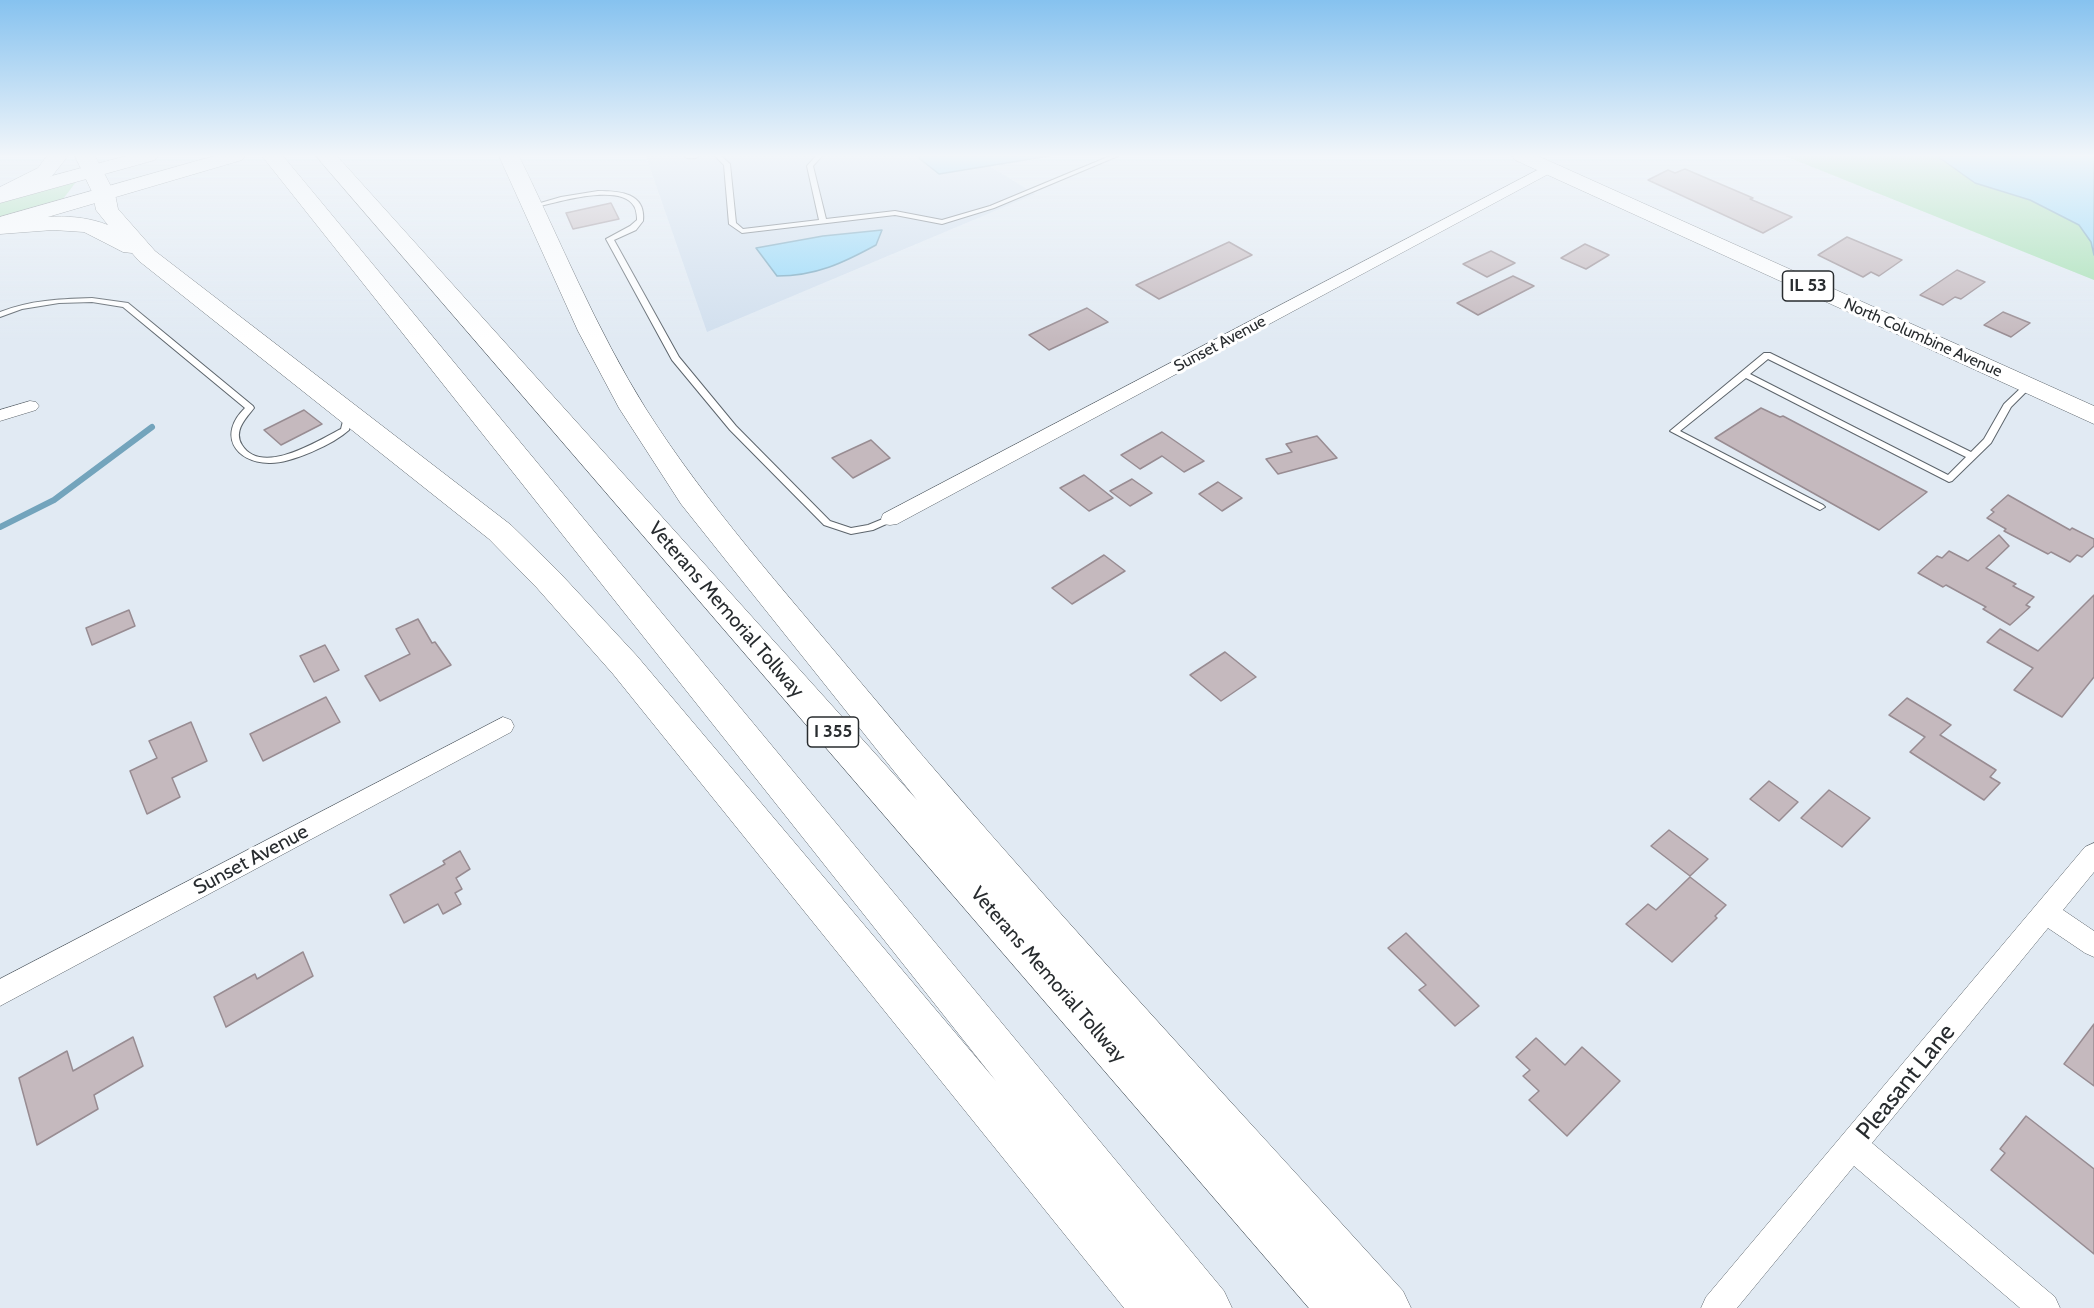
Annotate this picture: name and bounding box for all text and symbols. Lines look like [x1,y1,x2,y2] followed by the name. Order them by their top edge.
[1782,271,1834,301] road number: IL 53
[1841,294,2005,382] street label: North Columbine Avenue
[1171,312,1269,376] street label: Sunset Avenue
[643,517,809,703] street label: Veterans Memorial Tollway
[808,717,858,747] road number: I 355
[190,820,312,900] street label: Sunset Avenue
[965,882,1131,1068] street label: Veterans Memorial Tollway
[1851,1018,1961,1146] street label: Pleasant Lane

